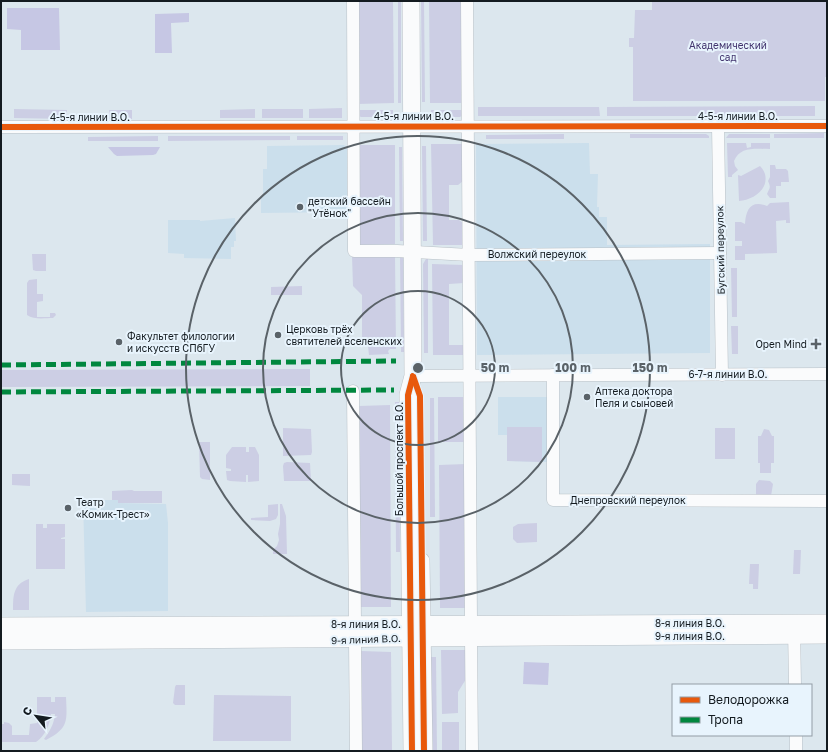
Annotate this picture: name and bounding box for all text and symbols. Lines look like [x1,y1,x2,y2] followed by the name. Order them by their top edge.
[689,39,767,63] park label: Академический сад
[374,110,454,122] street label: 4-5-я линии В.О.
[698,110,778,122] street label: 4-5-я линии В.О.
[50,111,130,123] street label: 4-5-я линии В.О.
[308,195,391,219] place label: детский бассейн "Утёнок"
[295,202,305,212] marker: детский бассейн "Утёнок"
[713,205,727,295] street label: Бугский переулок
[488,248,587,260] street label: Волжский переулок
[286,323,402,347] place label: Церковь трёх святителей вселенских
[127,330,235,354] place label: Факультет филологии и искусств СПбГУ
[273,330,283,340] marker: Церковь трёх святителей вселенских
[114,337,124,347] marker: Факультет филологии и искусств СПбГУ
[755,338,807,350] place label: Open Mind
[810,338,822,350] marker: Open Mind
[481,360,509,375] text: 50 m
[555,360,591,375] text: 100 m
[633,360,667,375] text: 150 m
[411,361,425,375] centre of rings
[689,368,767,380] street label: 6-7-я линии В.О.
[595,385,673,409] place label: Аптека доктора Пеля и сыновей
[582,392,592,402] marker: Аптека доктора Пеля и сыновей
[393,402,405,516] street label: Большой проспект В.О.
[570,494,686,506] street label: Днепровский переулок
[76,496,150,520] place label: Театр «Комик-Трест»
[63,503,73,513] marker: Театр «Комик-Трест»
[655,617,725,629] street label: 8-я линия В.О.
[331,618,401,630] street label: 8-я линия В.О.
[655,630,725,642] street label: 9-я линия В.О.
[331,632,401,646] street label: 9-я линия В.О.
[672,684,812,736] legend
[708,692,789,707] text: Велодорожка
[16,696,56,736] north arrow
[19,704,35,717] text: С
[708,712,743,727] text: Тропа

